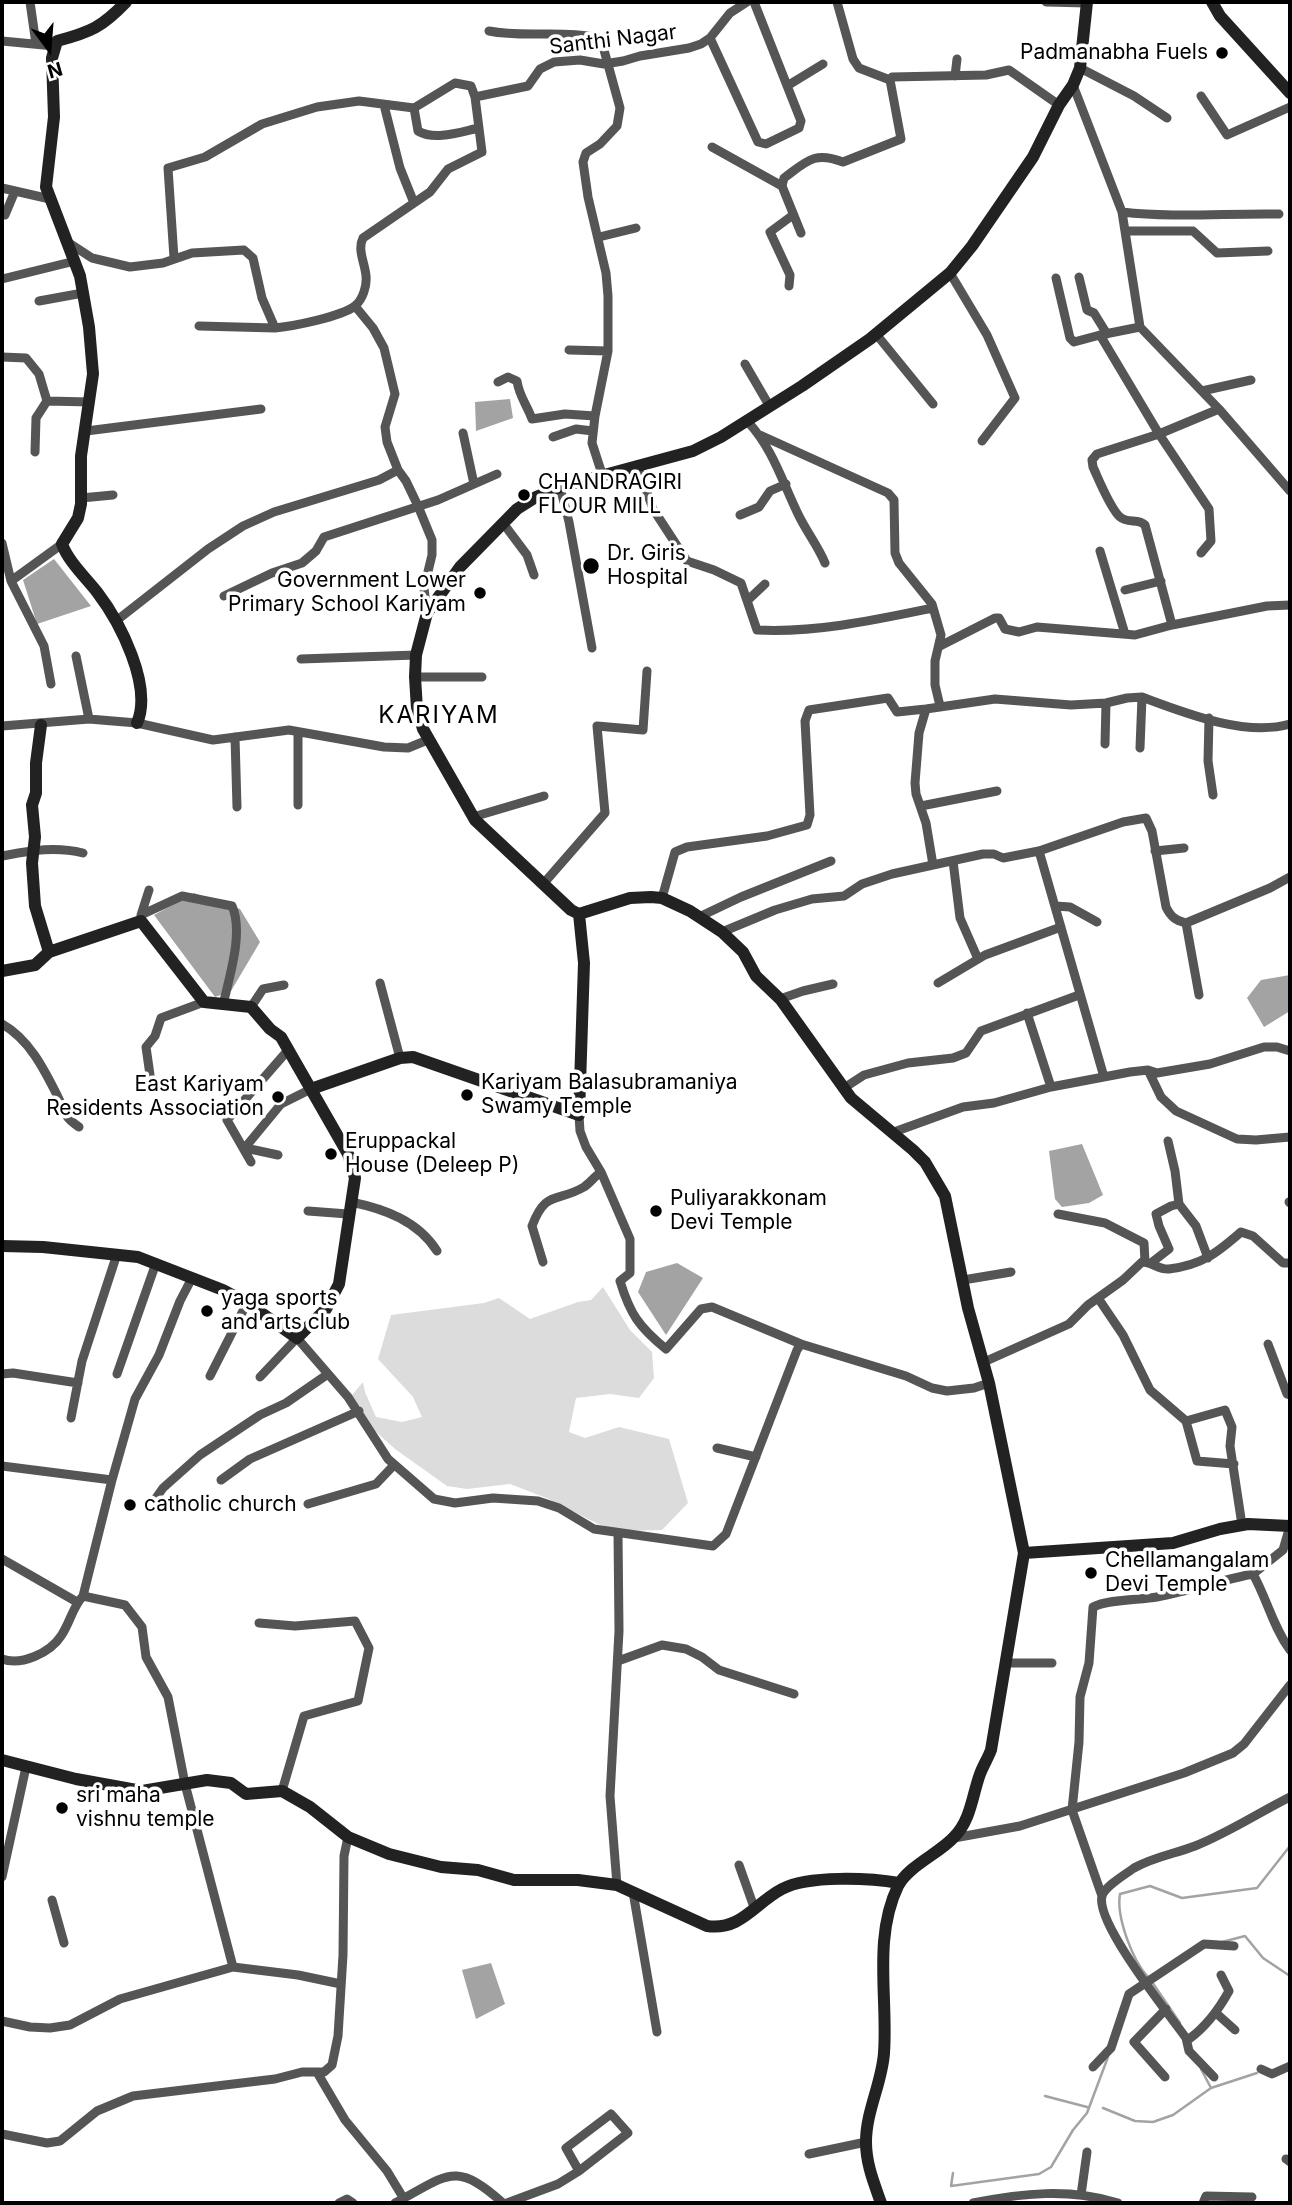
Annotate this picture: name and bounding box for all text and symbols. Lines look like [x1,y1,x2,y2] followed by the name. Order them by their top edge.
[14,14,84,84] north arrow
[548,20,678,60] street label: Santhi Nagar
[1020,40,1208,66] place label: Padmanabha Fuels
[1214,45,1230,61] marker: Padmanabha Fuels
[45,57,65,83] text: N
[538,470,682,520] place label: CHANDRAGIRI FLOUR MILL
[516,487,532,503] marker: CHANDRAGIRI FLOUR MILL
[607,541,688,591] place label: Dr. Giris Hospital
[581,556,601,576] marker: Dr. Giris Hospital
[228,568,466,618] place label: Government Lower Primary School Kariyam
[472,585,488,601] marker: Government Lower Primary School Kariyam
[379,702,499,730] district label: KARIYAM
[481,1070,738,1120] place label: Kariyam Balasubramaniya Swamy Temple
[46,1072,264,1122] place label: East Kariyam Residents Association
[459,1087,475,1103] marker: Kariyam Balasubramaniya Swamy Temple
[270,1089,286,1105] marker: East Kariyam Residents Association
[345,1129,519,1179] place label: Eruppackal House (Deleep P)
[323,1146,339,1162] marker: Eruppackal House (Deleep P)
[670,1186,827,1236] place label: Puliyarakkonam Devi Temple
[648,1203,664,1219] marker: Puliyarakkonam Devi Temple
[221,1286,350,1336] place label: yaga sports and arts club
[199,1303,215,1319] marker: yaga sports and arts club
[144,1492,297,1518] place label: catholic church
[122,1497,138,1513] marker: catholic church
[1105,1548,1270,1598] place label: Chellamangalam Devi Temple
[1083,1565,1099,1581] marker: Chellamangalam Devi Temple
[76,1783,215,1833] place label: sri maha vishnu temple
[54,1800,70,1816] marker: sri maha vishnu temple

